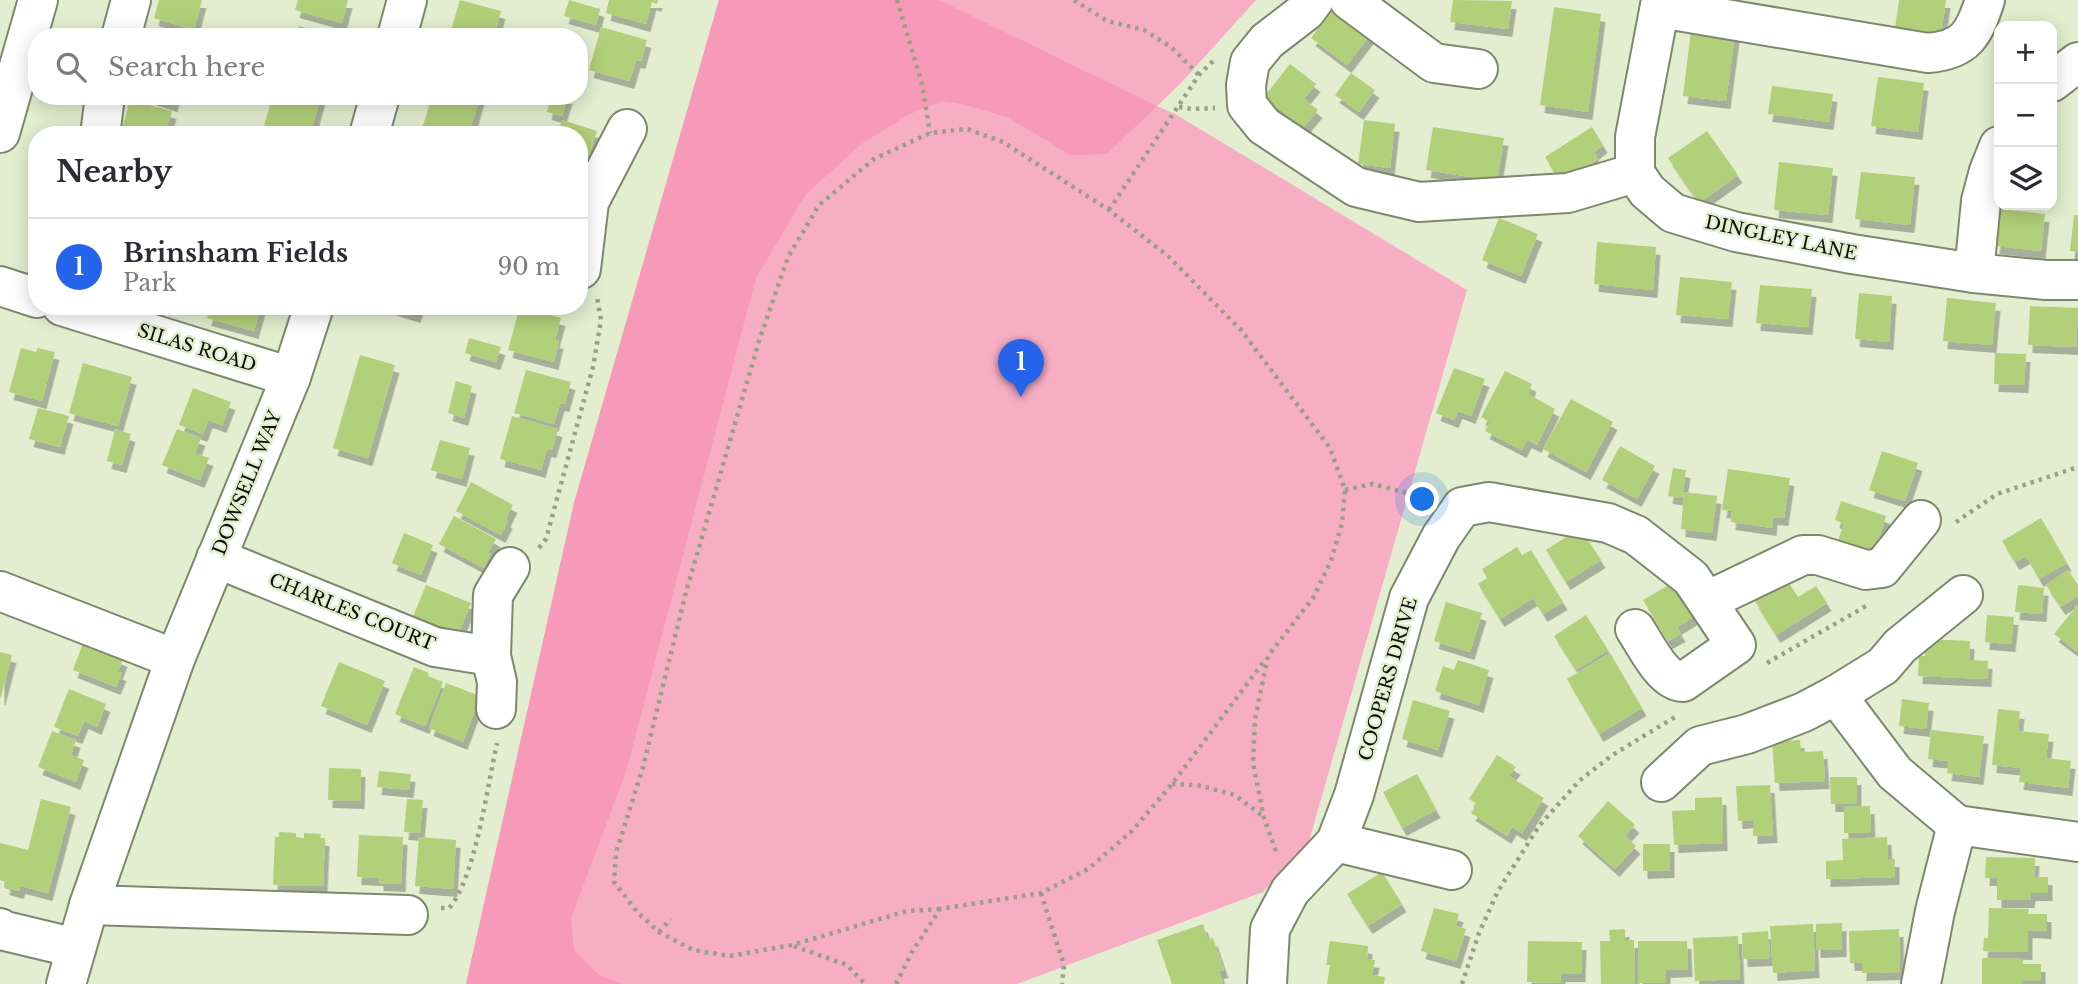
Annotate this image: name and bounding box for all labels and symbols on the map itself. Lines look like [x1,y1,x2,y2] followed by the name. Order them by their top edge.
[1703,211,1859,265] street label: DINGLEY LANE
[135,320,259,376] street label: SILAS ROAD
[998,339,1044,397] pin: 1
[208,407,286,558] street label: DOWSELL WAY
[1405,482,1439,516] your location
[266,569,439,656] street label: CHARLES COURT
[1354,595,1422,763] street label: COOPERS DRIVE

